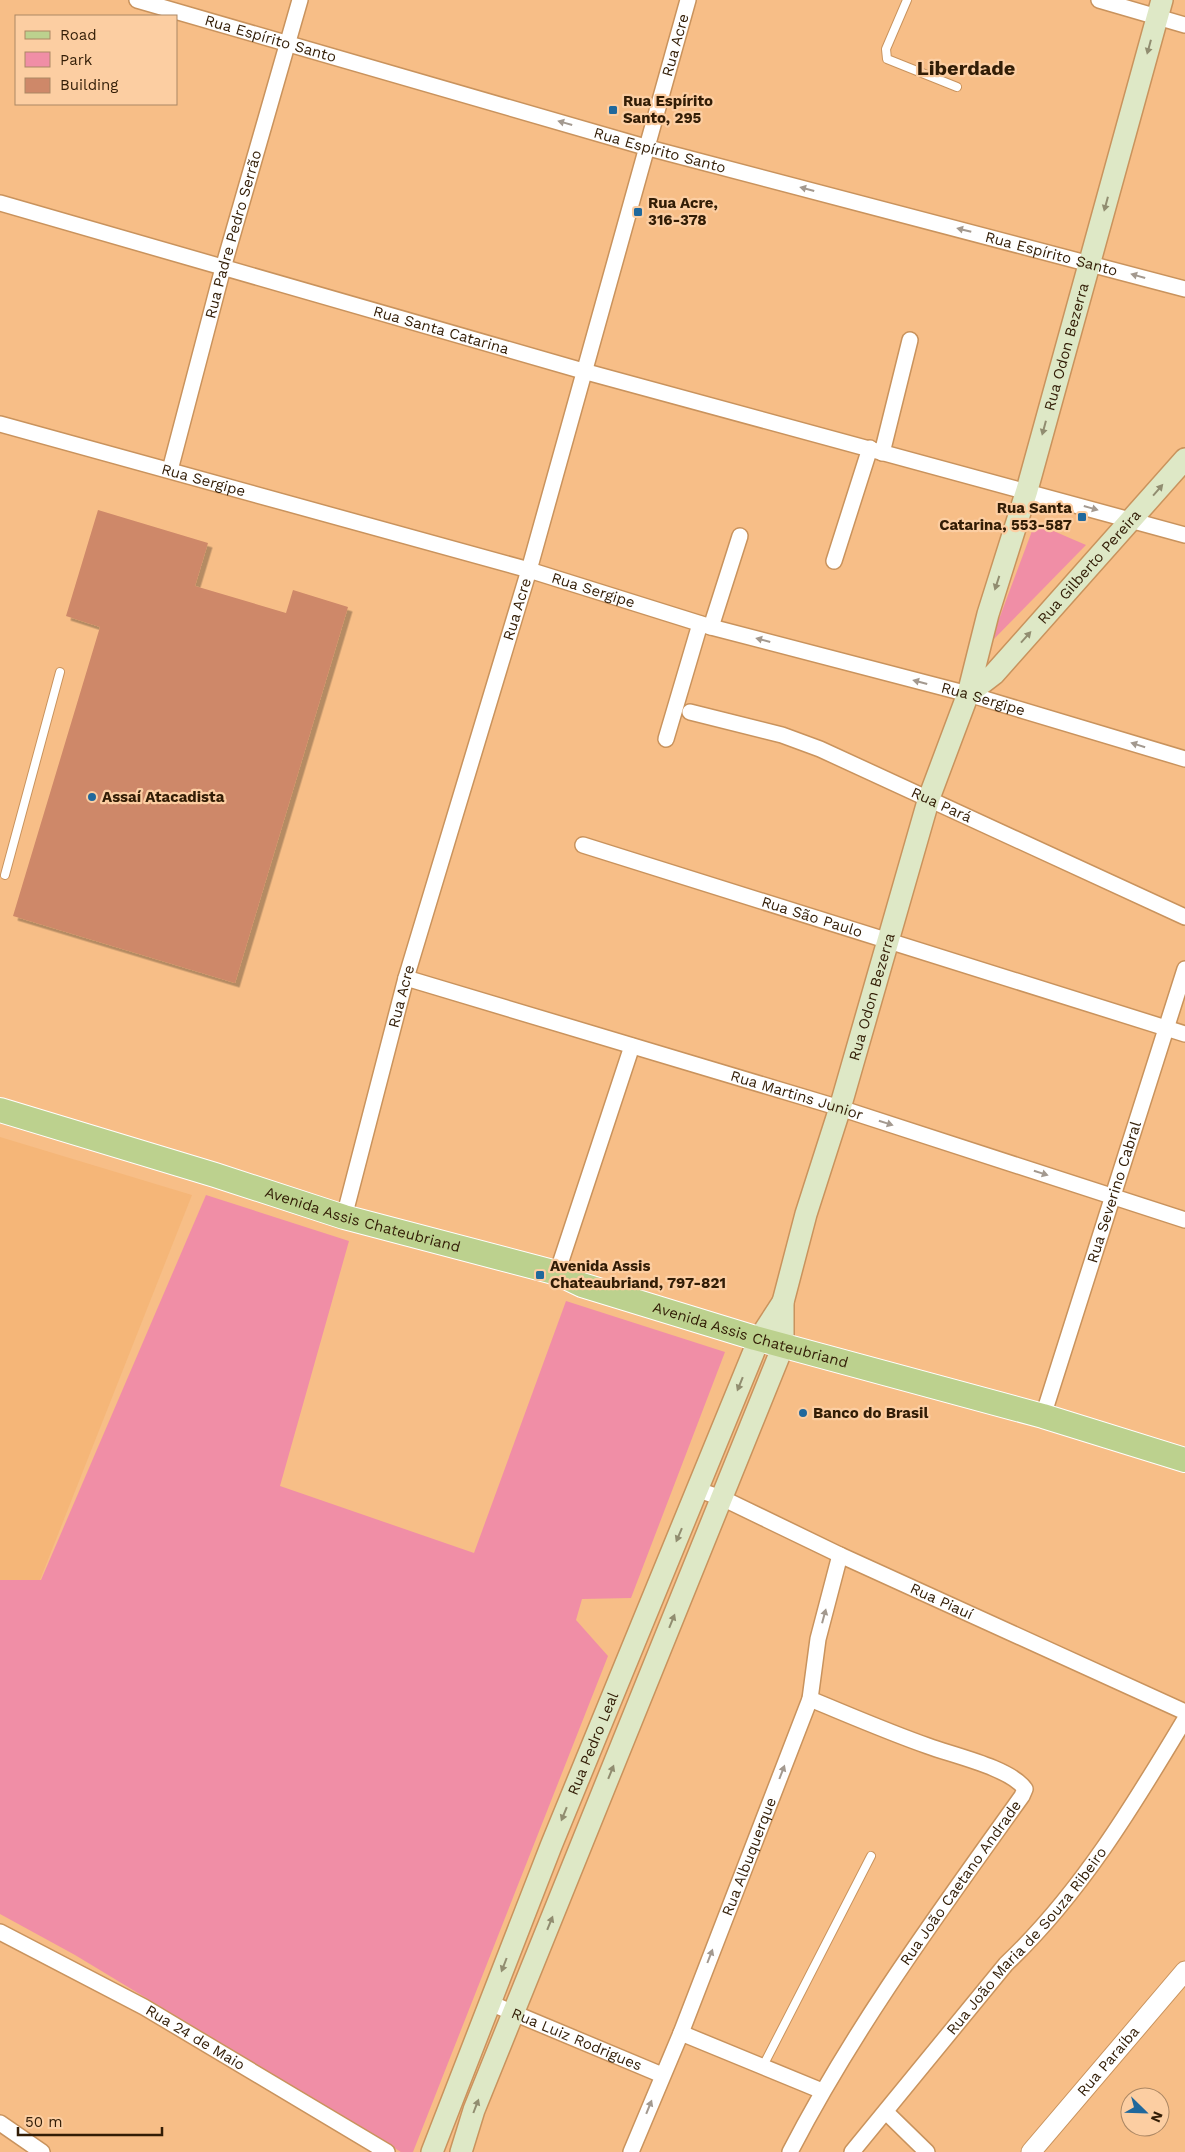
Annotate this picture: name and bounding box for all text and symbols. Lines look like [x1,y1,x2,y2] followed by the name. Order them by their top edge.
[203,11,338,66] street label: Rua Espírito Santo
[658,12,693,79] street label: Rua Acre
[15,15,178,105] legend
[60,26,97,44] text: Road
[1145,39,1153,54] one-way arrow
[60,51,93,69] text: Park
[917,56,1015,80] district label: Liberdade
[60,76,118,94] text: Building
[623,92,713,127] place label: Rua Espírito Santo, 295
[607,104,619,116] marker: Rua Espírito Santo, 295
[558,119,573,127] one-way arrow
[592,124,728,177] street label: Rua Espírito Santo
[201,148,265,320] street label: Rua Padre Pedro Serrão
[799,185,814,193] one-way arrow
[648,194,718,229] place label: Rua Acre, 316-378
[1102,196,1110,211] one-way arrow
[632,206,644,218] marker: Rua Acre, 316-378
[956,225,971,233] one-way arrow
[983,228,1120,280] street label: Rua Espírito Santo
[1130,271,1145,279] one-way arrow
[1040,280,1093,413] street label: Rua Odon Bezerra
[371,302,511,358] street label: Rua Santa Catarina
[1040,420,1048,435] one-way arrow
[159,460,247,500] street label: Rua Sergipe
[1152,484,1163,497] one-way arrow
[939,499,1072,534] place label: Rua Santa Catarina, 553-587
[1084,504,1099,512] one-way arrow
[1034,506,1145,628] street label: Rua Gilberto Pereira
[1076,511,1088,523] marker: Rua Santa Catarina, 553-587
[549,569,637,612] street label: Rua Sergipe
[499,576,535,643] street label: Rua Acre
[993,576,1001,591] one-way arrow
[1020,632,1032,644] one-way arrow
[756,636,771,644] one-way arrow
[913,677,928,685] one-way arrow
[939,678,1027,720] street label: Rua Sergipe
[1131,741,1146,748] one-way arrow
[908,783,975,827] street label: Rua Pará
[102,788,225,806] place label: Assaí Atacadista
[86,791,98,803] marker: Assaí Atacadista
[759,893,865,941] street label: Rua São Paulo
[845,930,899,1063] street label: Rua Odon Bezerra
[384,963,418,1030] street label: Rua Acre
[728,1067,865,1124] street label: Rua Martins Junior
[879,1119,894,1127] one-way arrow
[1083,1119,1145,1265] street label: Rua Severino Cabral
[1034,1169,1049,1177] one-way arrow
[263,1183,462,1256] street label: Avenida Assis Chateubriand
[550,1257,726,1292] place label: Avenida Assis Chateaubriand, 797-821
[534,1269,546,1281] marker: Avenida Assis Chateaubriand, 797-821
[651,1298,850,1372] street label: Avenida Assis Chateubriand
[736,1377,744,1391] one-way arrow
[813,1404,928,1422] place label: Banco do Brasil
[797,1407,809,1419] marker: Banco do Brasil
[675,1528,683,1542] one-way arrow
[907,1579,976,1623] street label: Rua Piauí
[820,1609,828,1624] one-way arrow
[668,1614,676,1628] one-way arrow
[564,1689,622,1798] street label: Rua Pedro Leal
[778,1764,786,1779] one-way arrow
[607,1765,615,1779] one-way arrow
[718,1795,780,1919] street label: Rua Albuquerque
[896,1797,1025,1969] street label: Rua João Caetano Andrade
[560,1807,568,1821] one-way arrow
[943,1844,1110,2039] street label: Rua João Maria de Souza Ribeiro
[546,1915,554,1930] one-way arrow
[707,1949,715,1964] one-way arrow
[500,1958,508,1973] one-way arrow
[142,2001,248,2074] street label: Rua 24 de Maio
[509,2004,645,2075] street label: Rua Luiz Rodrigues
[1073,2022,1143,2100] street label: Rua Paraíba
[1120,2087,1170,2137] north arrow
[472,2098,480,2113] one-way arrow
[645,2099,653,2114] one-way arrow
[18,2104,161,2136] scale bar
[1148,2109,1166,2125] text: N
[25,2113,62,2131] text: 50 m

